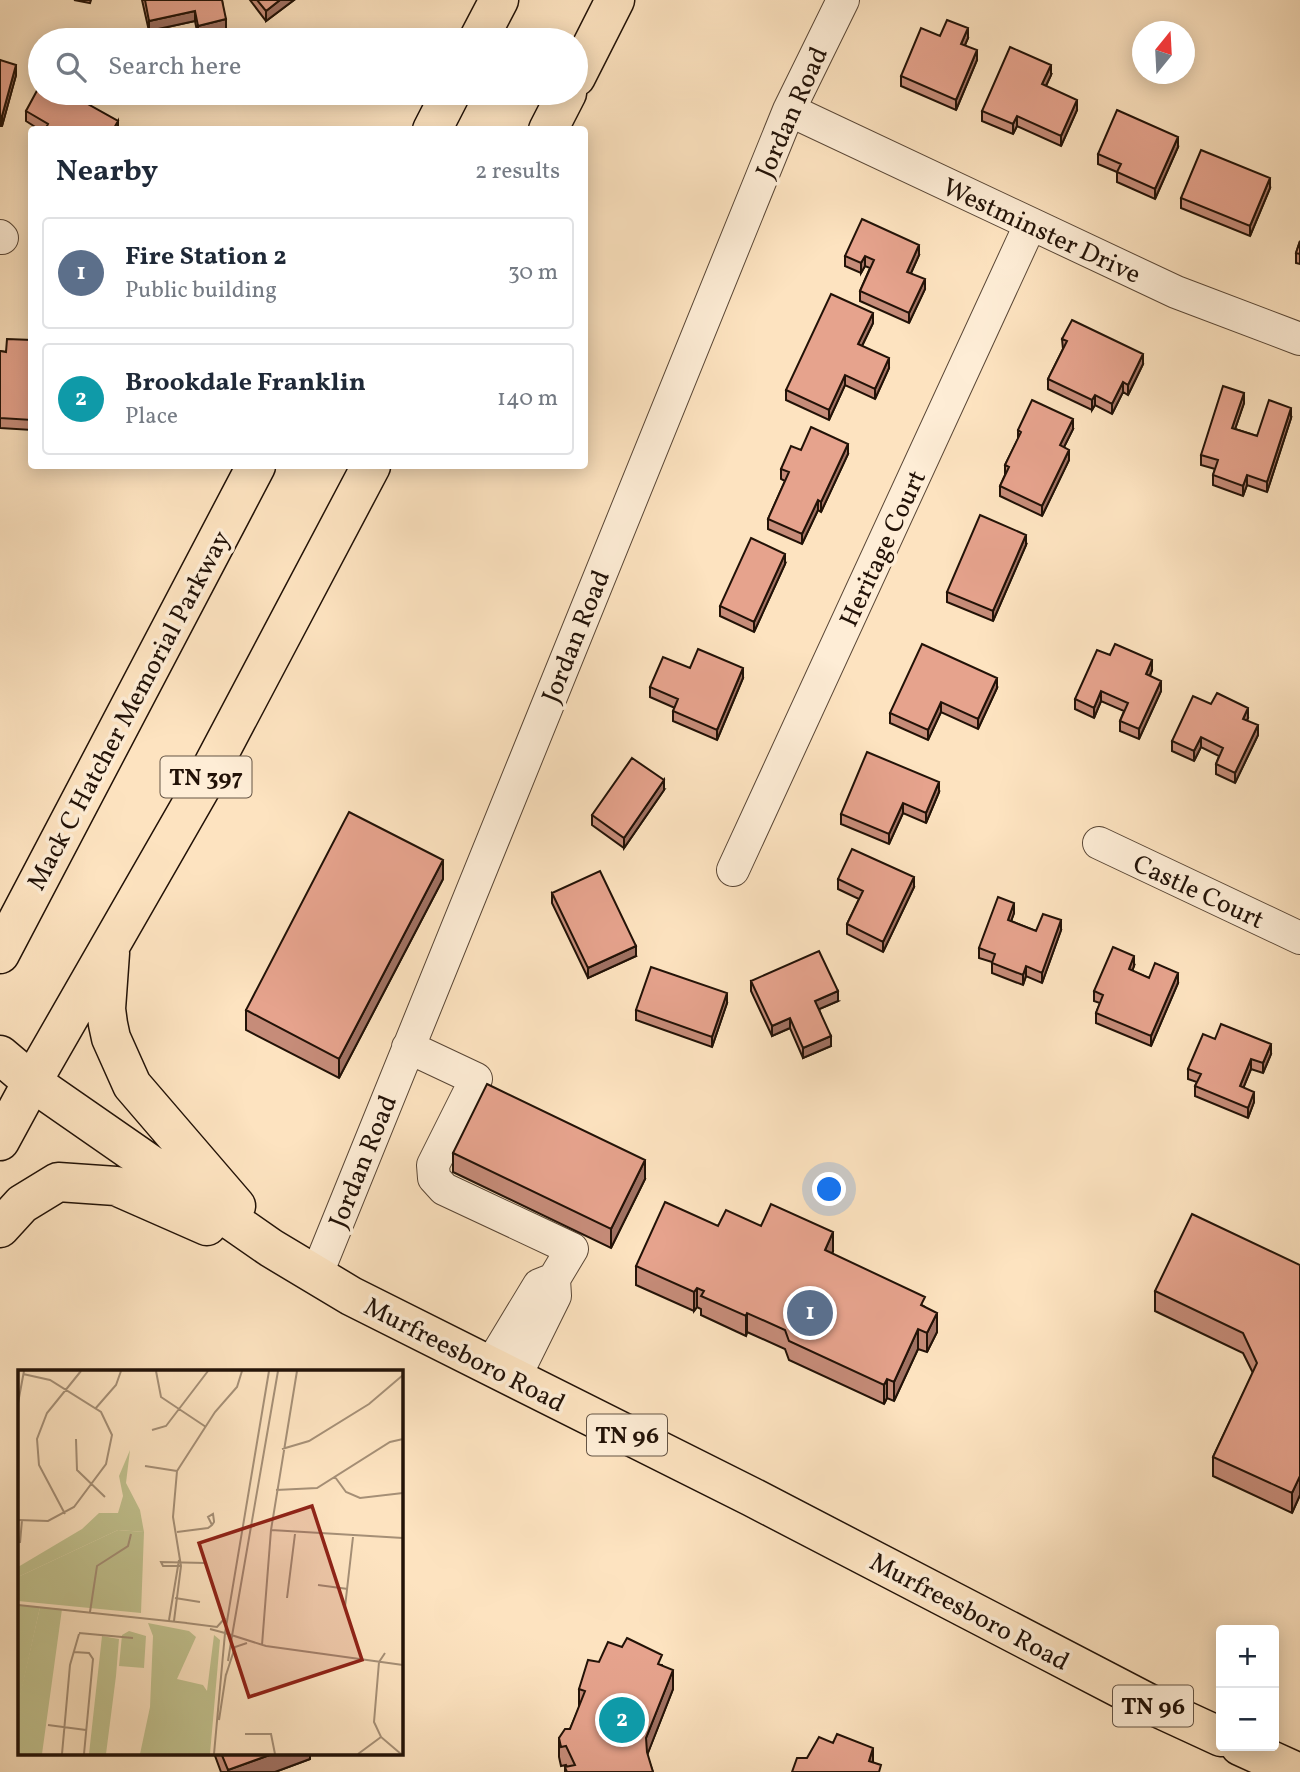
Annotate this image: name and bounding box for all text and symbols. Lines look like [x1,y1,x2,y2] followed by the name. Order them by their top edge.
[1132,21,1195,84] north arrow
[28,28,588,105] search box
[748,41,838,184] street label: Jordan Road
[52,48,90,86] icon: search
[108,49,241,85] text: Search here
[56,151,158,193] text: Nearby
[475,156,560,188] text: 2 results
[936,170,1146,294] street label: Westminster Drive
[125,239,287,275] text: Fire Station 2
[76,257,86,289] text: 1
[508,257,558,289] text: 30 m
[125,275,277,307] text: Public building
[125,365,366,401] text: Brookdale Franklin
[75,383,87,415] text: 2
[497,383,558,415] text: 140 m
[125,401,178,433] text: Place
[832,465,936,633] street label: Heritage Court
[19,525,240,897] street label: Mack C Hatcher Memorial Parkway
[534,565,620,709] street label: Jordan Road
[160,756,252,798] road number: TN 397
[1127,847,1270,939] street label: Castle Court
[321,1090,407,1234] street label: Jordan Road
[812,1172,846,1206] your location
[787,1287,833,1339] pin: 1
[357,1289,571,1422] street label: Murfreesboro Road
[18,1370,402,1754] inset map
[587,1414,667,1456] road number: TN 96
[863,1545,1075,1681] street label: Murfreesboro Road
[1216,1625,1279,1751] map controls
[1216,1625,1279,1688] button: +
[1113,1686,1193,1726] road number: TN 96
[1216,1688,1279,1751] button: −
[599,1694,645,1746] pin: 2

